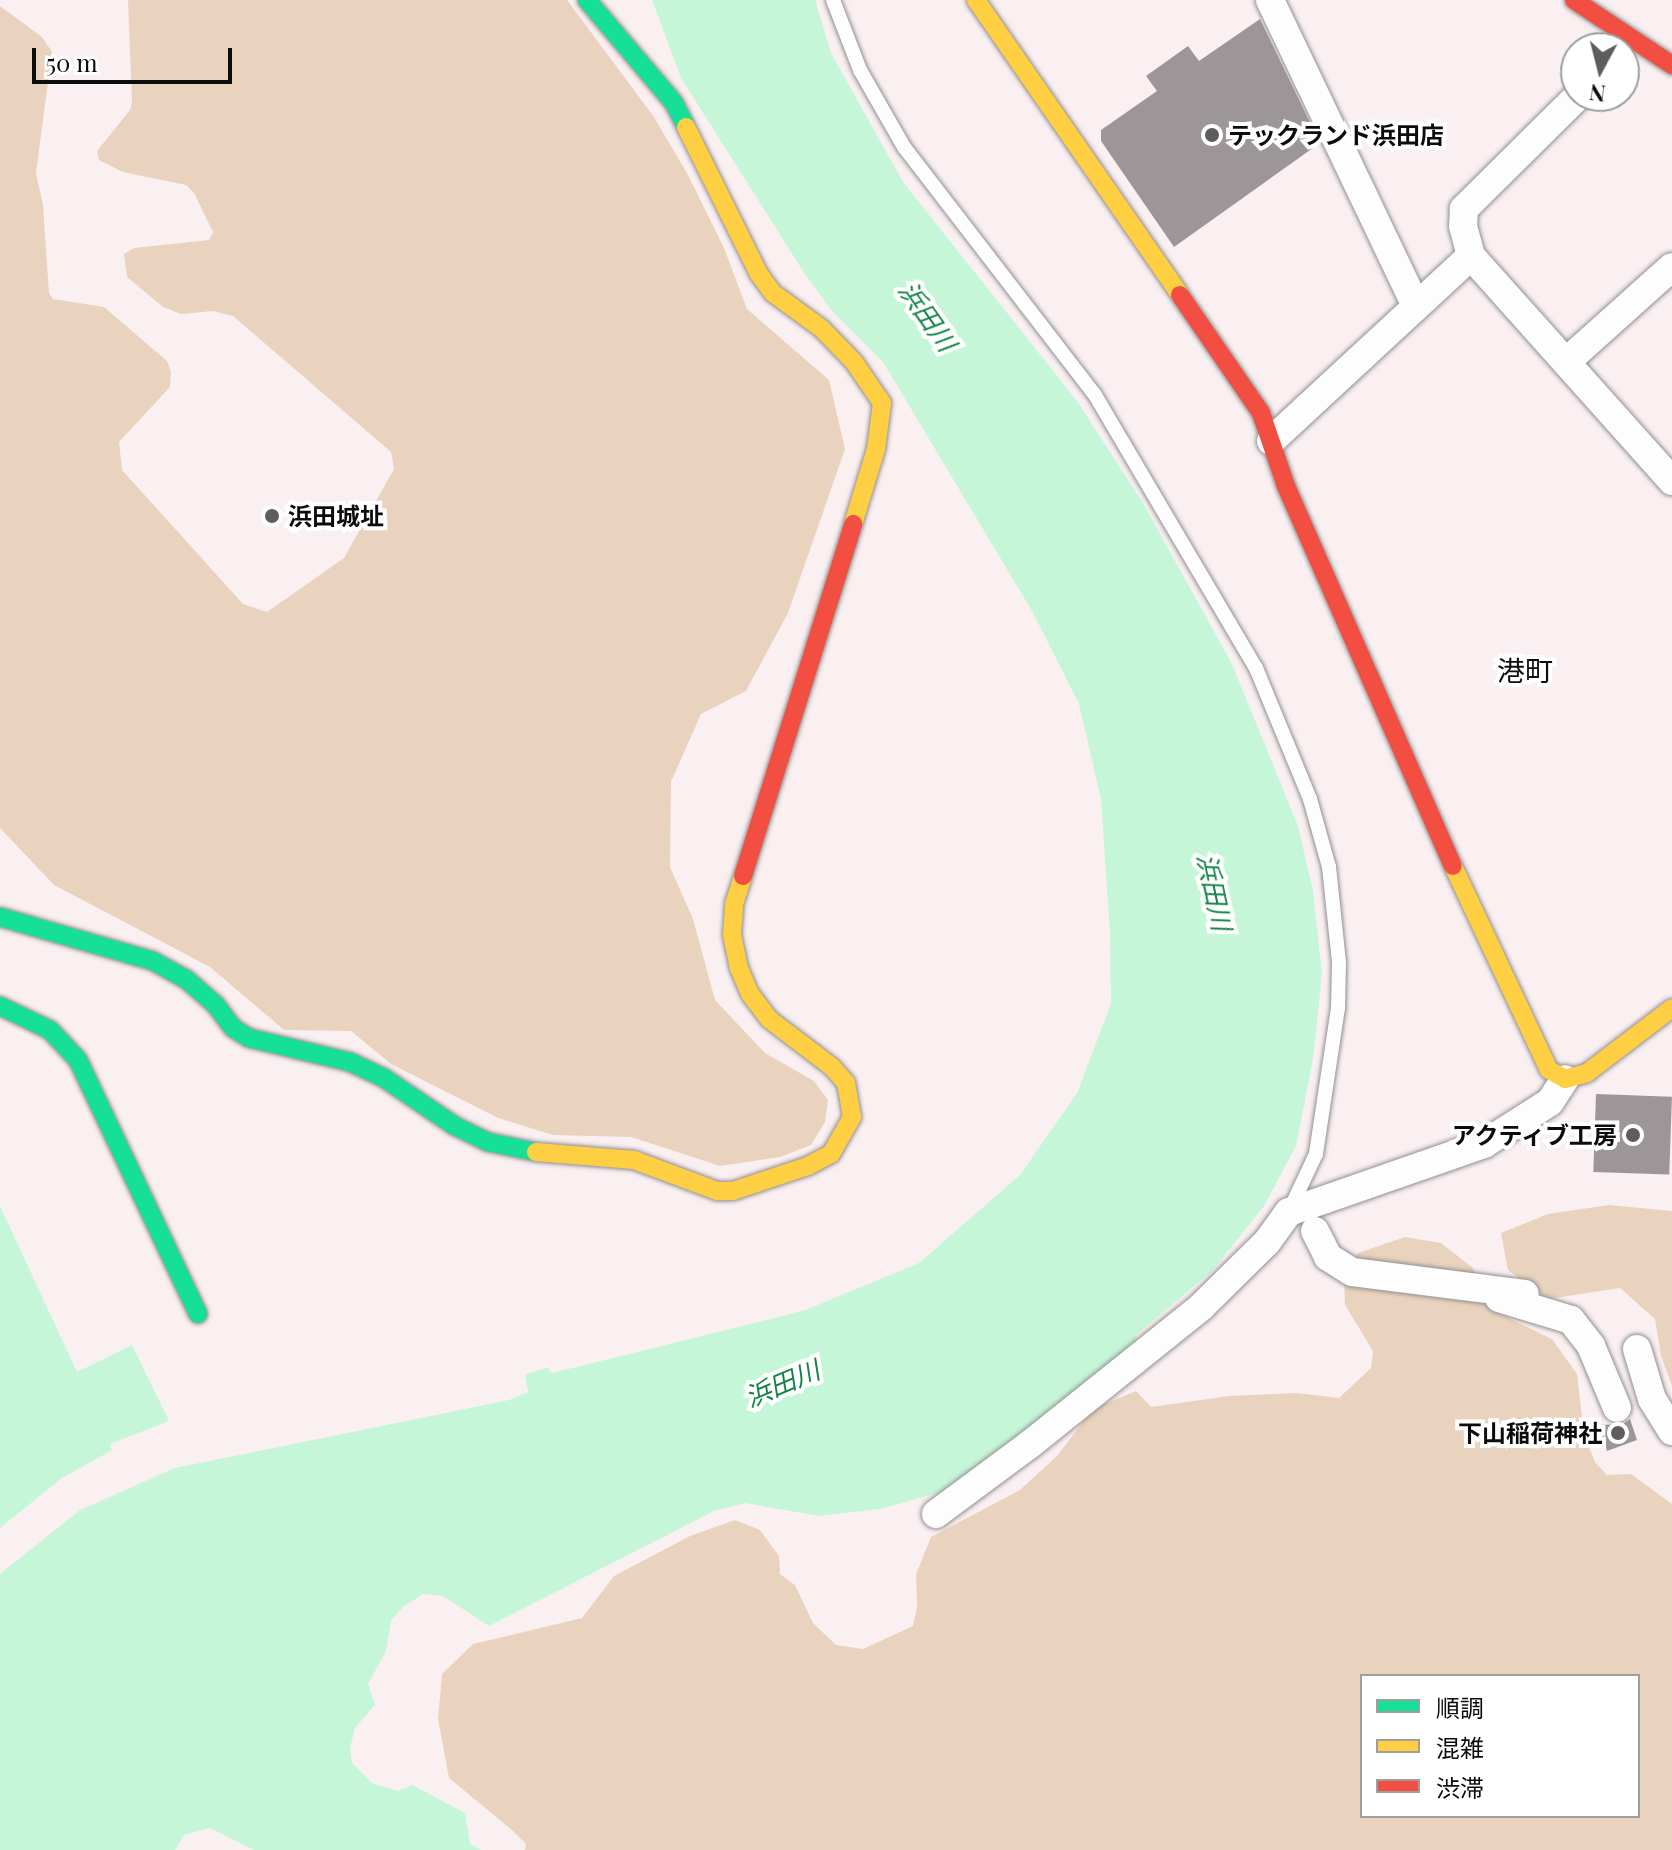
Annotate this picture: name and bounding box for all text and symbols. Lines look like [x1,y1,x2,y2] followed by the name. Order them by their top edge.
[36,32,236,82] scale bar
[1560,32,1640,112] north arrow
[46,46,98,78] text: 50 m
[1588,78,1607,110] text: N
[1228,121,1444,149] place label: テックランド浜田店
[1203,126,1221,144] marker: テックランド浜田店
[893,275,963,357] water label: 浜田川
[288,502,384,530] place label: 浜田城址
[263,507,281,525] marker: 浜田城址
[1497,653,1553,687] district label: 港町
[1192,851,1238,933] water label: 浜田川
[1449,1121,1617,1149] place label: アクティブ工房
[1624,1126,1642,1144] marker: アクティブ工房
[740,1353,824,1413] water label: 浜田川
[1458,1419,1602,1447] place label: 下山稲荷神社
[1609,1424,1627,1442] marker: 下山稲荷神社
[1360,1674,1640,1818] legend
[1436,1691,1484,1723] text: 順調
[1436,1731,1484,1763] text: 混雑
[1436,1771,1484,1803] text: 渋滞

